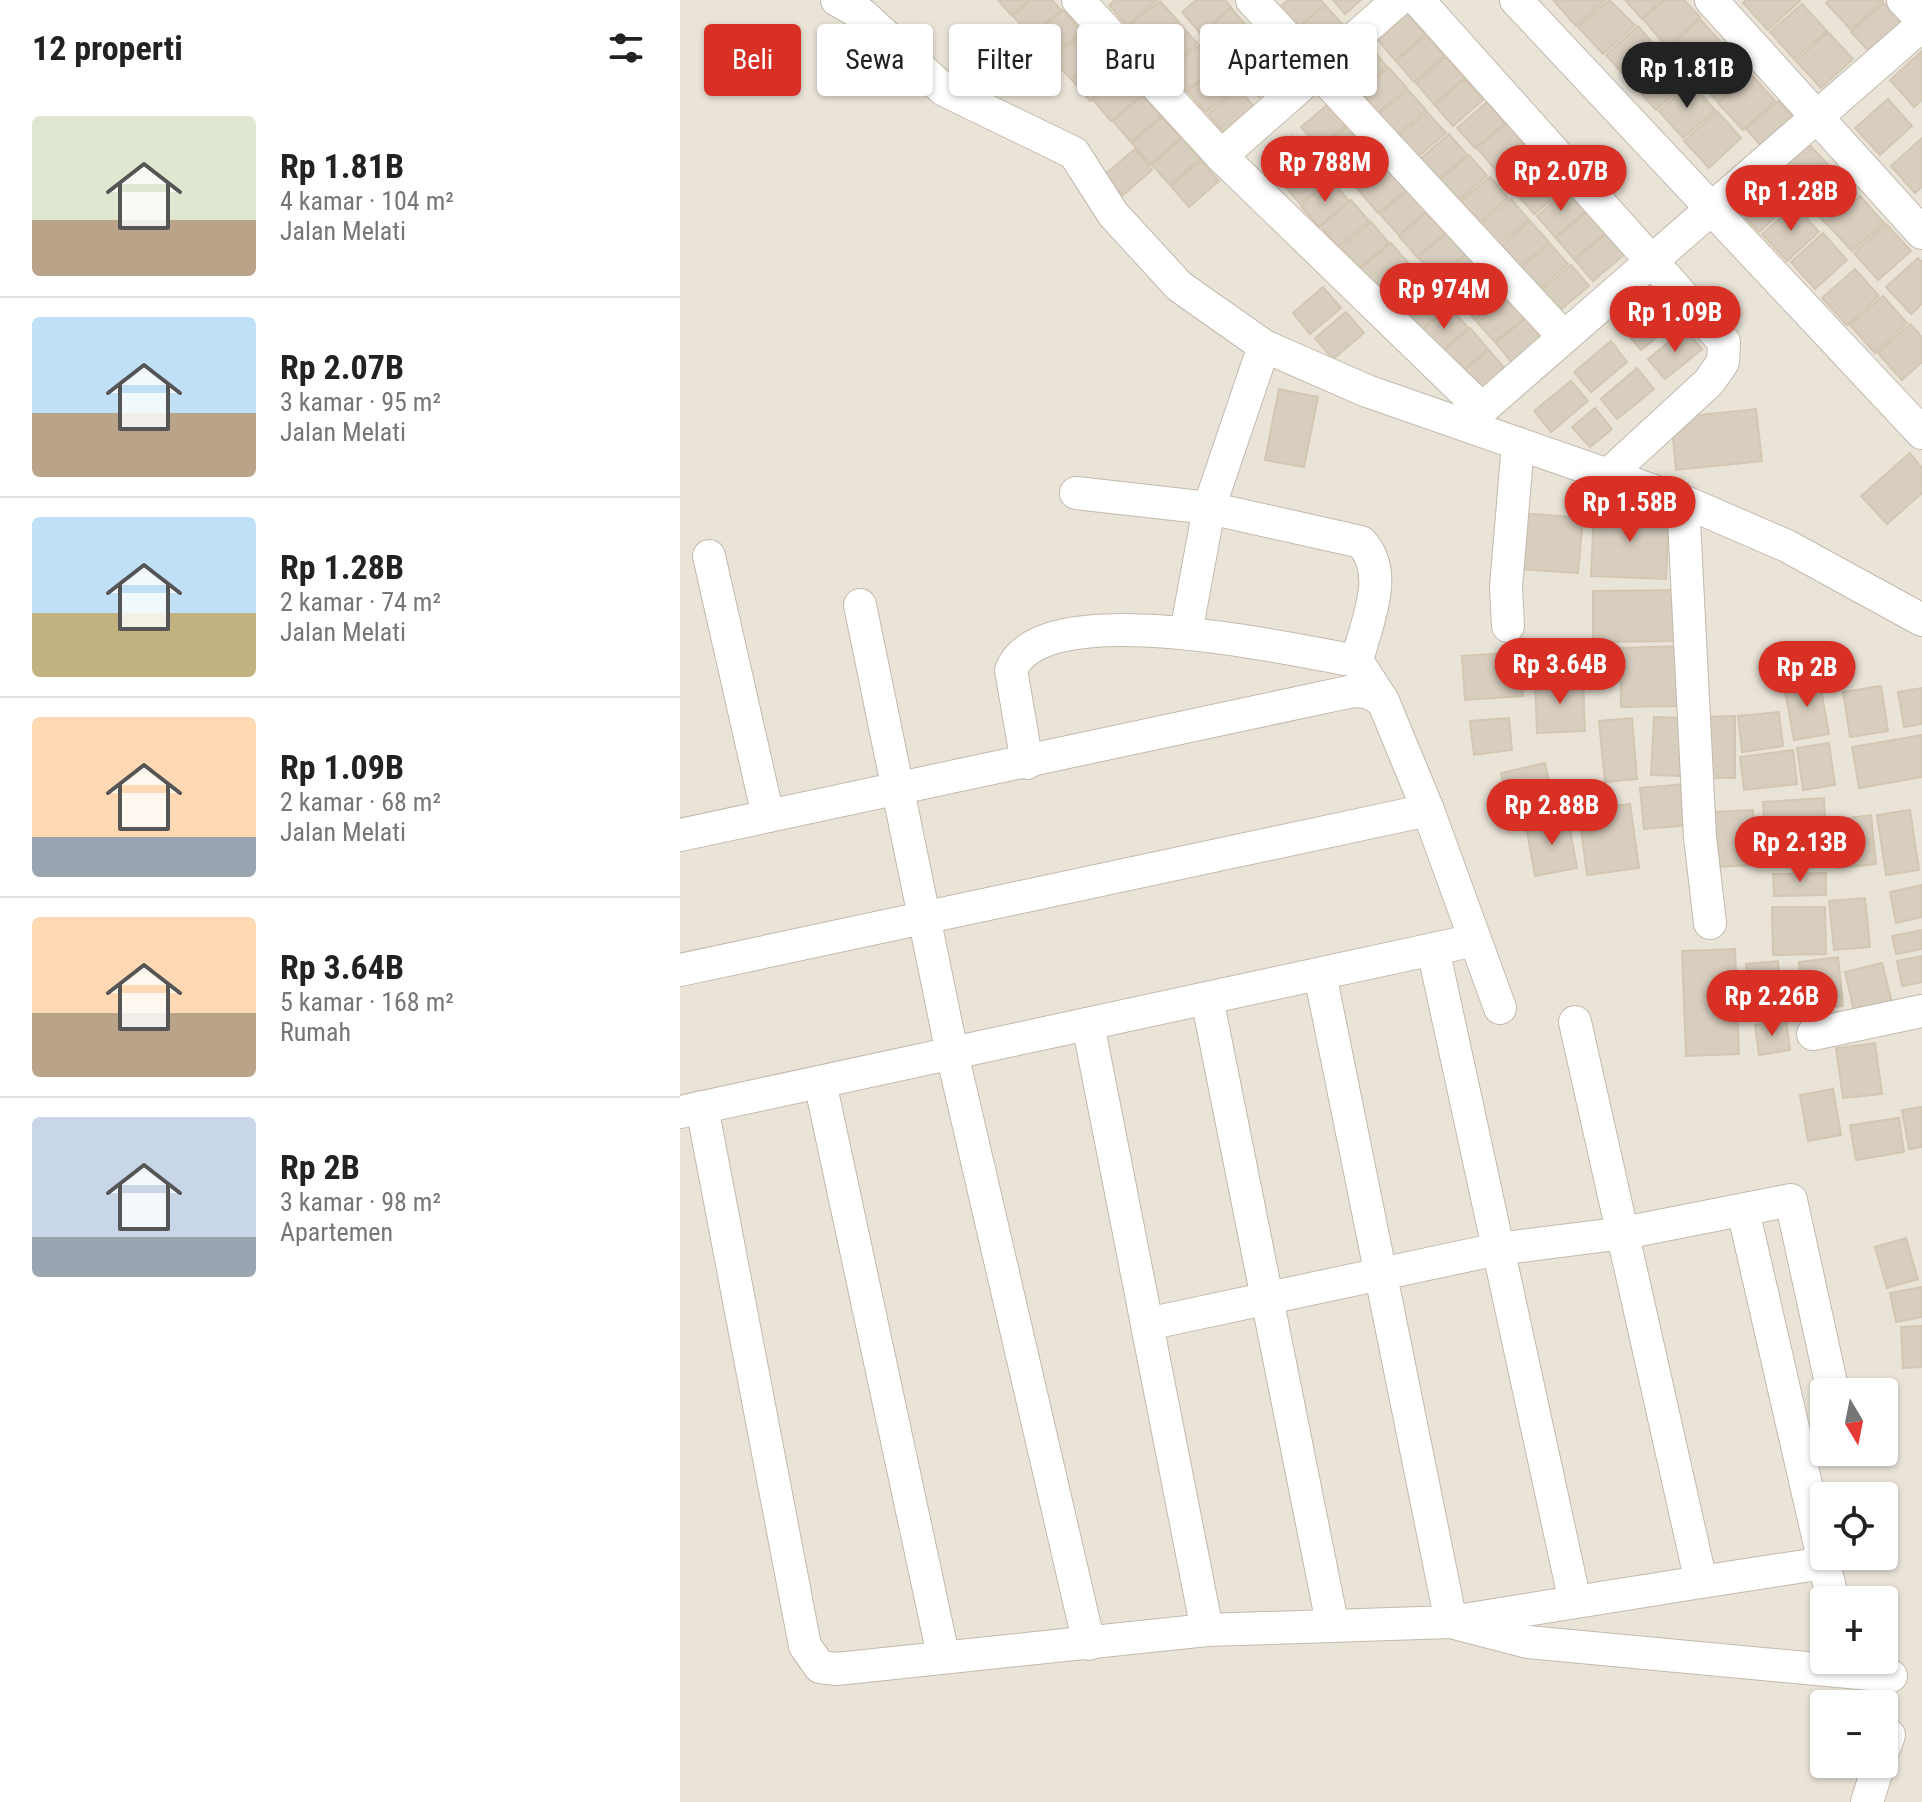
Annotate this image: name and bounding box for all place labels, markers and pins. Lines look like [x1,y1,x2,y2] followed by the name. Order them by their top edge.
[1604,42,1770,110] pin: Rp 1.81B
[1251,136,1399,204] pin: Rp 788M
[1478,145,1644,213] pin: Rp 2.07B
[1708,165,1874,233] pin: Rp 1.28B
[1370,263,1518,331] pin: Rp 974M
[1592,286,1758,354] pin: Rp 1.09B
[1547,476,1713,544] pin: Rp 1.58B
[1477,638,1643,706] pin: Rp 3.64B
[1751,641,1863,709] pin: Rp 2B
[1469,779,1635,847] pin: Rp 2.88B
[1717,816,1883,884] pin: Rp 2.13B
[1689,970,1855,1038] pin: Rp 2.26B

